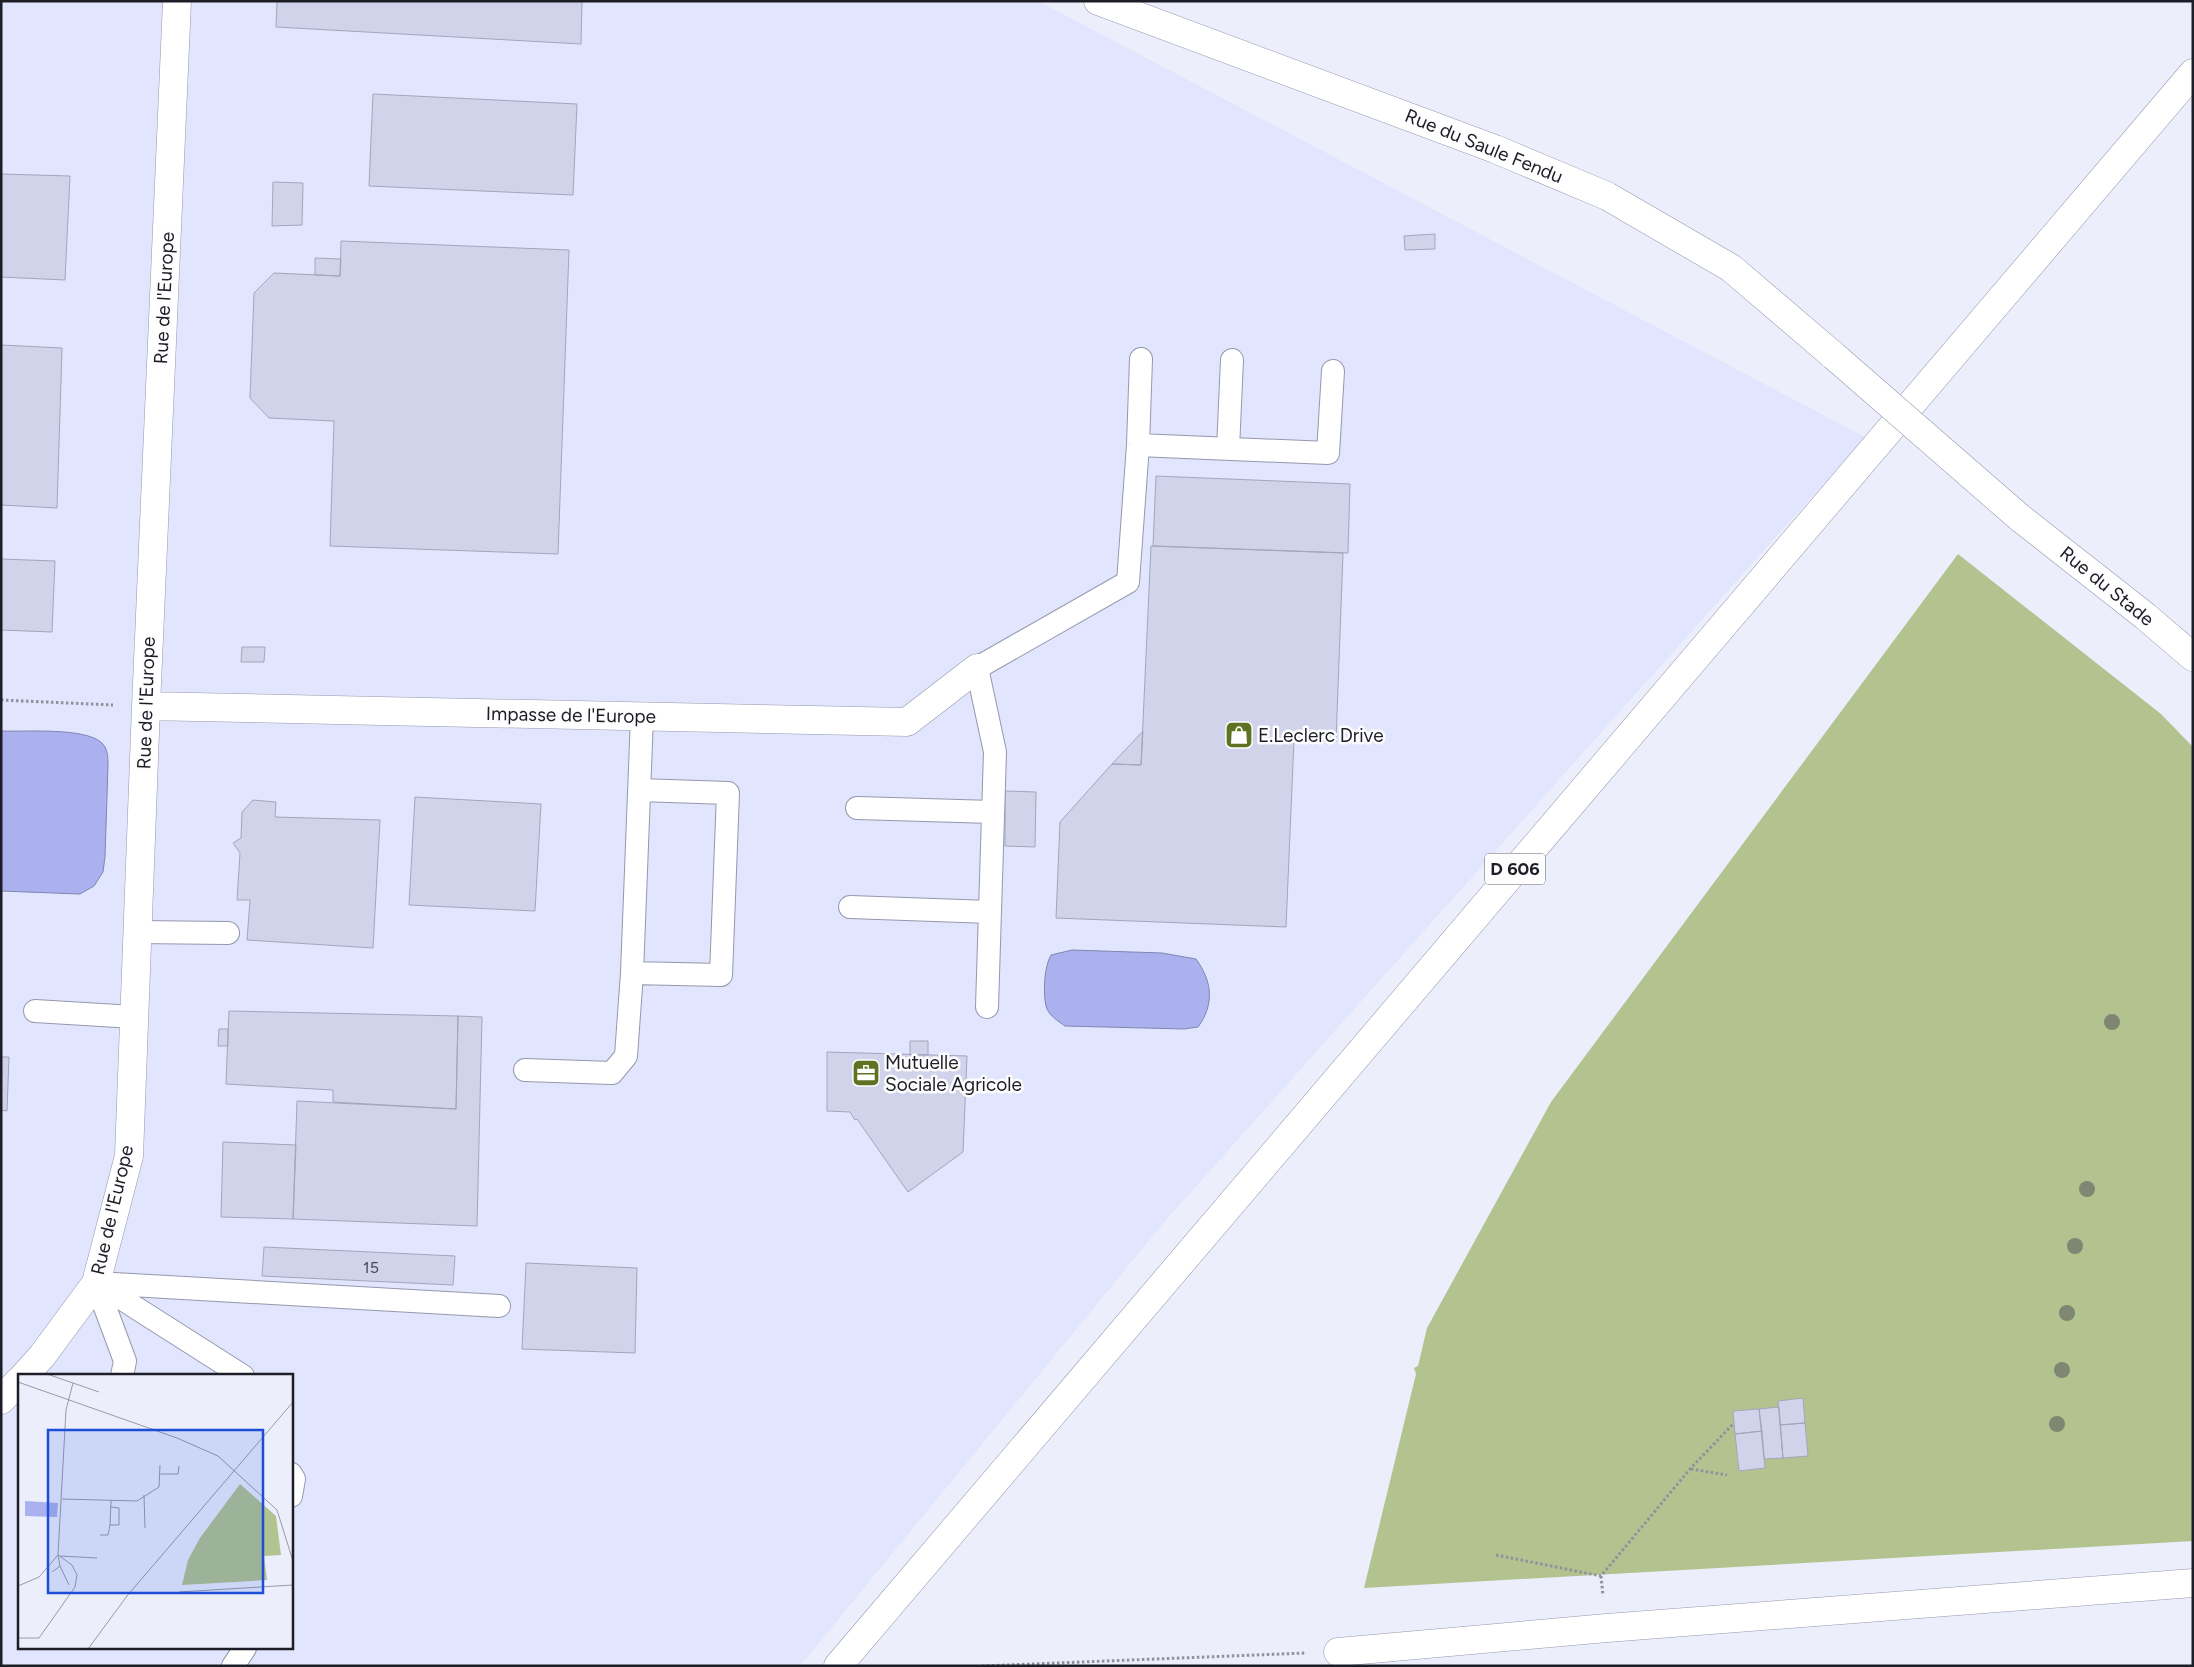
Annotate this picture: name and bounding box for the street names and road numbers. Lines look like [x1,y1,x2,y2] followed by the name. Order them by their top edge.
[1402,104,1566,188] street label: Rue du Saule Fendu
[149,231,179,365] street label: Rue de l'Europe
[2055,541,2159,631] street label: Rue du Stade
[132,636,160,770] street label: Rue de l'Europe
[486,702,656,728] street label: Impasse de l'Europe
[1485,854,1545,884] road number: D 606
[86,1143,138,1277] street label: Rue de l'Europe

